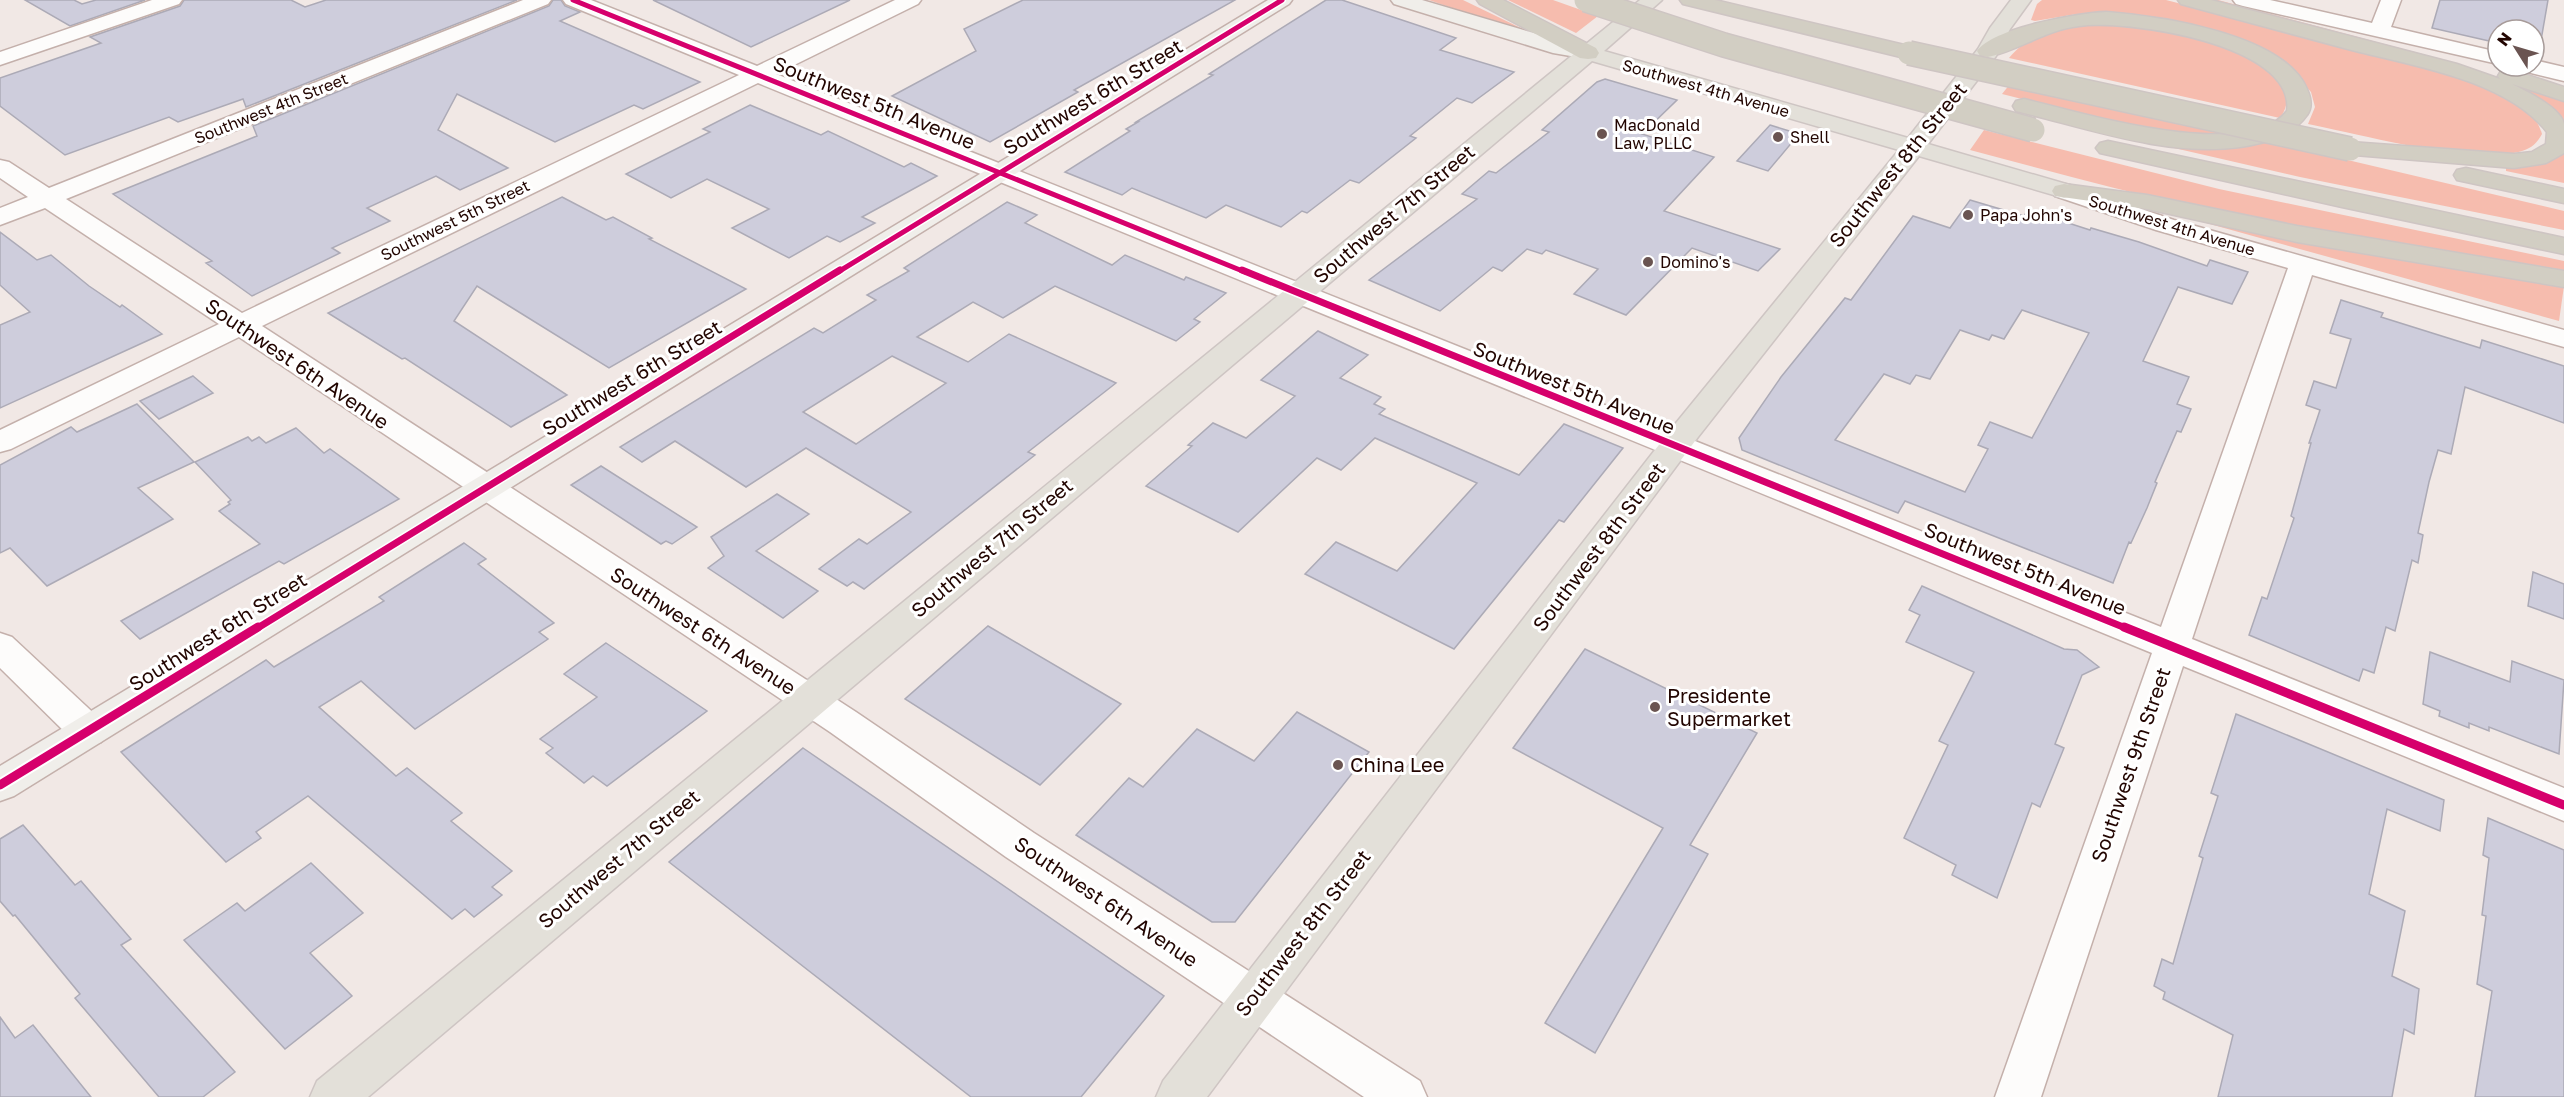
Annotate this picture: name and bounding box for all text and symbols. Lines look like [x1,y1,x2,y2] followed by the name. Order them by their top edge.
[2486,18,2546,78] north arrow
[2492,28,2516,50] text: N
[999,33,1186,159] street label: Southwest 6th Street
[770,51,979,154] street label: Southwest 5th Avenue
[1620,55,1792,121] street label: Southwest 4th Avenue
[191,68,351,148] street label: Southwest 4th Street
[1823,77,1971,252] street label: Southwest 8th Street
[1614,115,1700,153] place label: MacDonald Law, PLLC
[1595,127,1609,141] marker: MacDonald Law, PLLC
[1790,127,1830,147] place label: Shell
[1771,130,1785,144] marker: Shell
[1308,139,1479,288] street label: Southwest 7th Street
[377,175,533,265] street label: Southwest 5th Street
[2086,190,2258,260] street label: Southwest 4th Avenue
[1980,205,2072,225] place label: Papa John's
[1961,208,1975,222] marker: Papa John's
[1660,252,1731,272] place label: Domino's
[1641,255,1655,269] marker: Domino's
[201,293,394,434] street label: Southwest 6th Avenue
[538,314,725,440] street label: Southwest 6th Street
[1470,336,1679,439] street label: Southwest 5th Avenue
[1527,457,1669,635] street label: Southwest 8th Street
[906,473,1077,622] street label: Southwest 7th Street
[1921,517,2130,620] street label: Southwest 5th Avenue
[606,561,801,699] street label: Southwest 6th Avenue
[124,567,311,696] street label: Southwest 6th Street
[2085,664,2175,865] street label: Southwest 9th Street
[1667,683,1791,730] place label: Presidente Supermarket
[1648,700,1662,714] marker: Presidente Supermarket
[1350,752,1444,776] place label: China Lee
[1331,758,1345,772] marker: China Lee
[533,784,704,933] street label: Southwest 7th Street
[1010,831,1203,972] street label: Southwest 6th Avenue
[1230,844,1375,1021] street label: Southwest 8th Street

